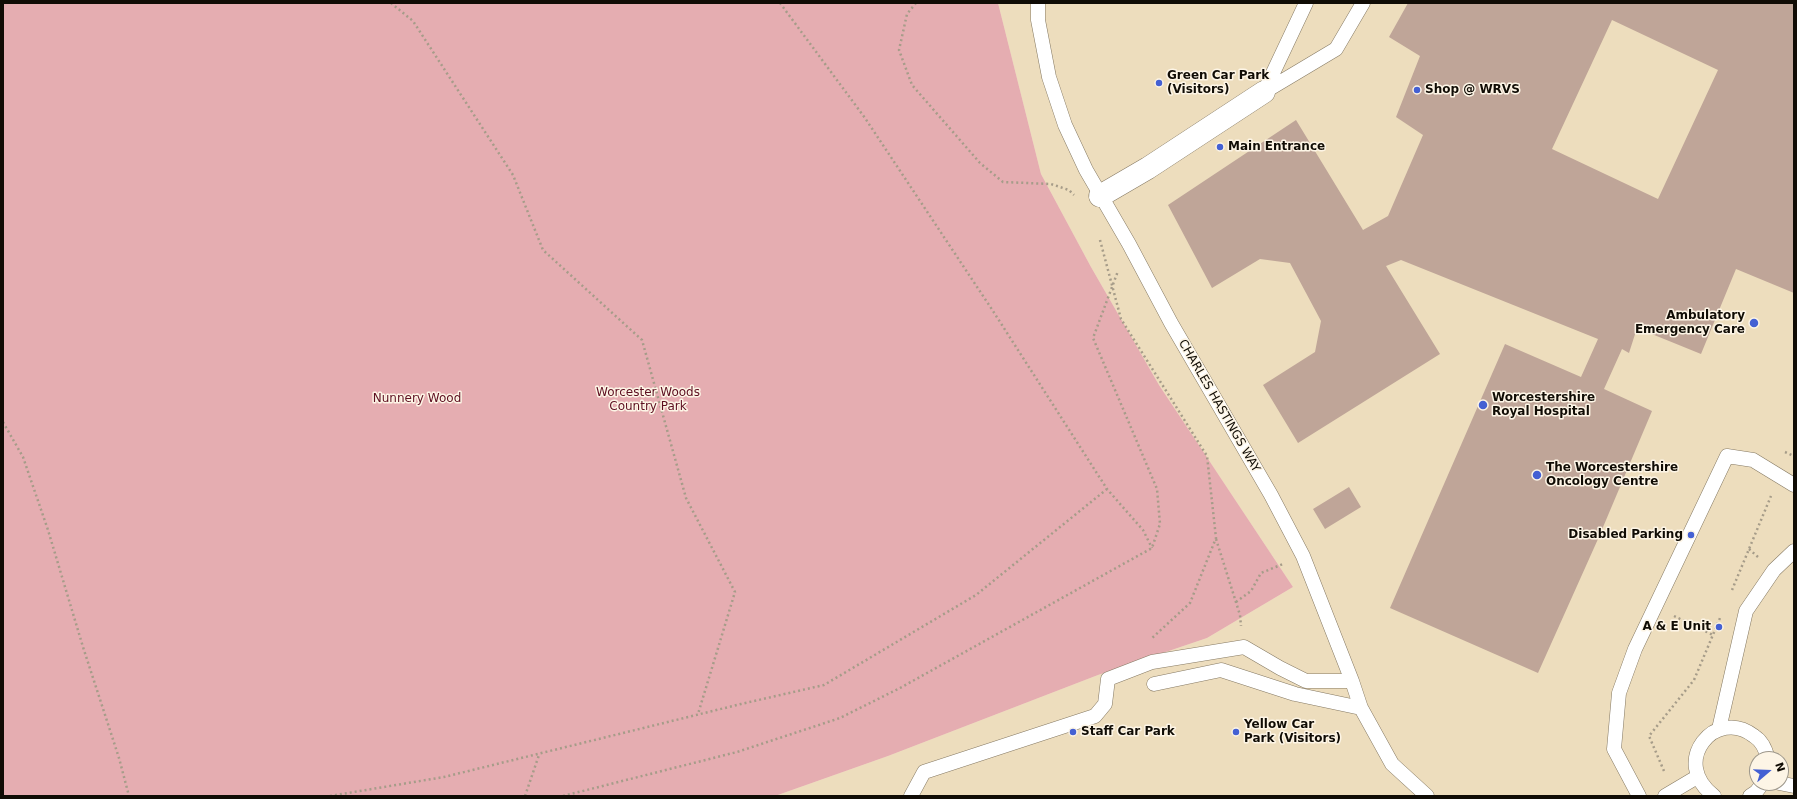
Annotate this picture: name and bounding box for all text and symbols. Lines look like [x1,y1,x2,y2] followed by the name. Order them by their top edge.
[1167,69,1269,97] place label: Green Car Park (Visitors)
[1154,78,1164,88] marker: Green Car Park (Visitors)
[1425,83,1520,97] place label: Shop @ WRVS
[1412,85,1422,95] marker: Shop @ WRVS
[1228,140,1325,154] place label: Main Entrance
[1215,142,1225,152] marker: Main Entrance
[1635,309,1745,337] place label: Ambulatory Emergency Care
[1748,317,1760,329] marker: Ambulatory Emergency Care
[1175,337,1263,475] street label: CHARLES HASTINGS WAY
[596,386,700,414] park label: Worcester Woods Country Park
[1492,391,1595,419] place label: Worcestershire Royal Hospital
[373,392,461,406] park label: Nunnery Wood
[1477,399,1489,411] marker: Worcestershire Royal Hospital
[1546,461,1678,489] place label: The Worcestershire Oncology Centre
[1531,469,1543,481] marker: The Worcestershire Oncology Centre
[1568,528,1683,542] place label: Disabled Parking
[1686,530,1696,540] marker: Disabled Parking
[1642,620,1711,634] place label: A & E Unit
[1714,622,1724,632] marker: A & E Unit
[1244,718,1341,746] place label: Yellow Car Park (Visitors)
[1081,725,1175,739] place label: Staff Car Park
[1068,727,1078,737] marker: Staff Car Park
[1231,727,1241,737] marker: Yellow Car Park (Visitors)
[1749,751,1789,791] north arrow
[1772,761,1788,774] text: N

